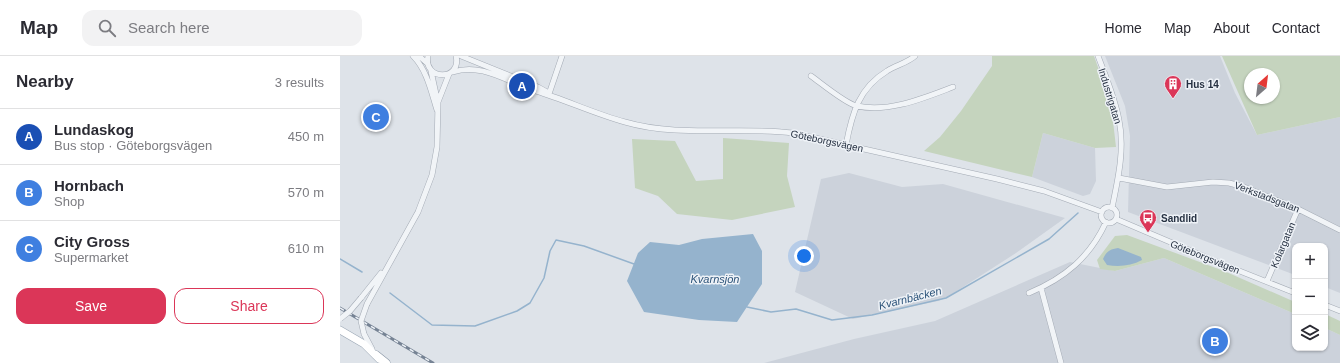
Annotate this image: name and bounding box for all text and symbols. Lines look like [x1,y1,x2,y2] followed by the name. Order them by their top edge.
[82,10,362,46] search box
[20,17,58,38] text: Map
[96,17,118,39] icon: search
[128,19,210,36] text: Search here
[1105,20,1142,36] text: Home
[1164,20,1191,36] text: Map
[1213,20,1250,36] text: About
[1272,20,1320,36] text: Contact
[1096,67,1124,125] street label: Industrigatan
[1244,68,1280,104] north arrow
[509,71,535,101] pin: A
[16,72,74,91] text: Nearby
[1163,74,1183,99] building icon: Hus 14
[275,75,324,90] text: 3 results
[1186,79,1219,90] place label: Hus 14
[363,102,389,132] pin: C
[54,121,134,138] text: Lundaskog
[790,128,864,154] street label: Göteborgsvägen
[24,129,34,144] text: A
[288,129,324,144] text: 450 m
[54,138,212,153] text: Bus stop · Göteborgsvägen
[54,177,124,194] text: Hornbach
[1233,180,1301,214] street label: Verkstadsgatan
[24,185,34,200] text: B
[288,185,324,200] text: 570 m
[54,194,84,209] text: Shop
[1138,208,1158,233] bus stop icon: Sandlid
[1161,213,1197,224] place label: Sandlid
[1268,221,1298,269] street label: Kolargatan
[54,233,130,250] text: City Gross
[1169,238,1241,276] street label: Göteborgsvägen
[24,241,34,256] text: C
[288,241,324,256] text: 610 m
[1292,243,1328,351] map controls
[1292,243,1328,279] button: +
[794,246,814,266] your location
[54,250,128,265] text: Supermarket
[691,273,739,285] water label: Kvarnsjön
[1292,279,1328,315] button: −
[877,284,943,312] water label: Kvarnbäcken
[16,288,166,324] button: Save
[174,288,324,324] button: Share
[1292,315,1328,351] button: layers
[1202,326,1228,356] pin: B

